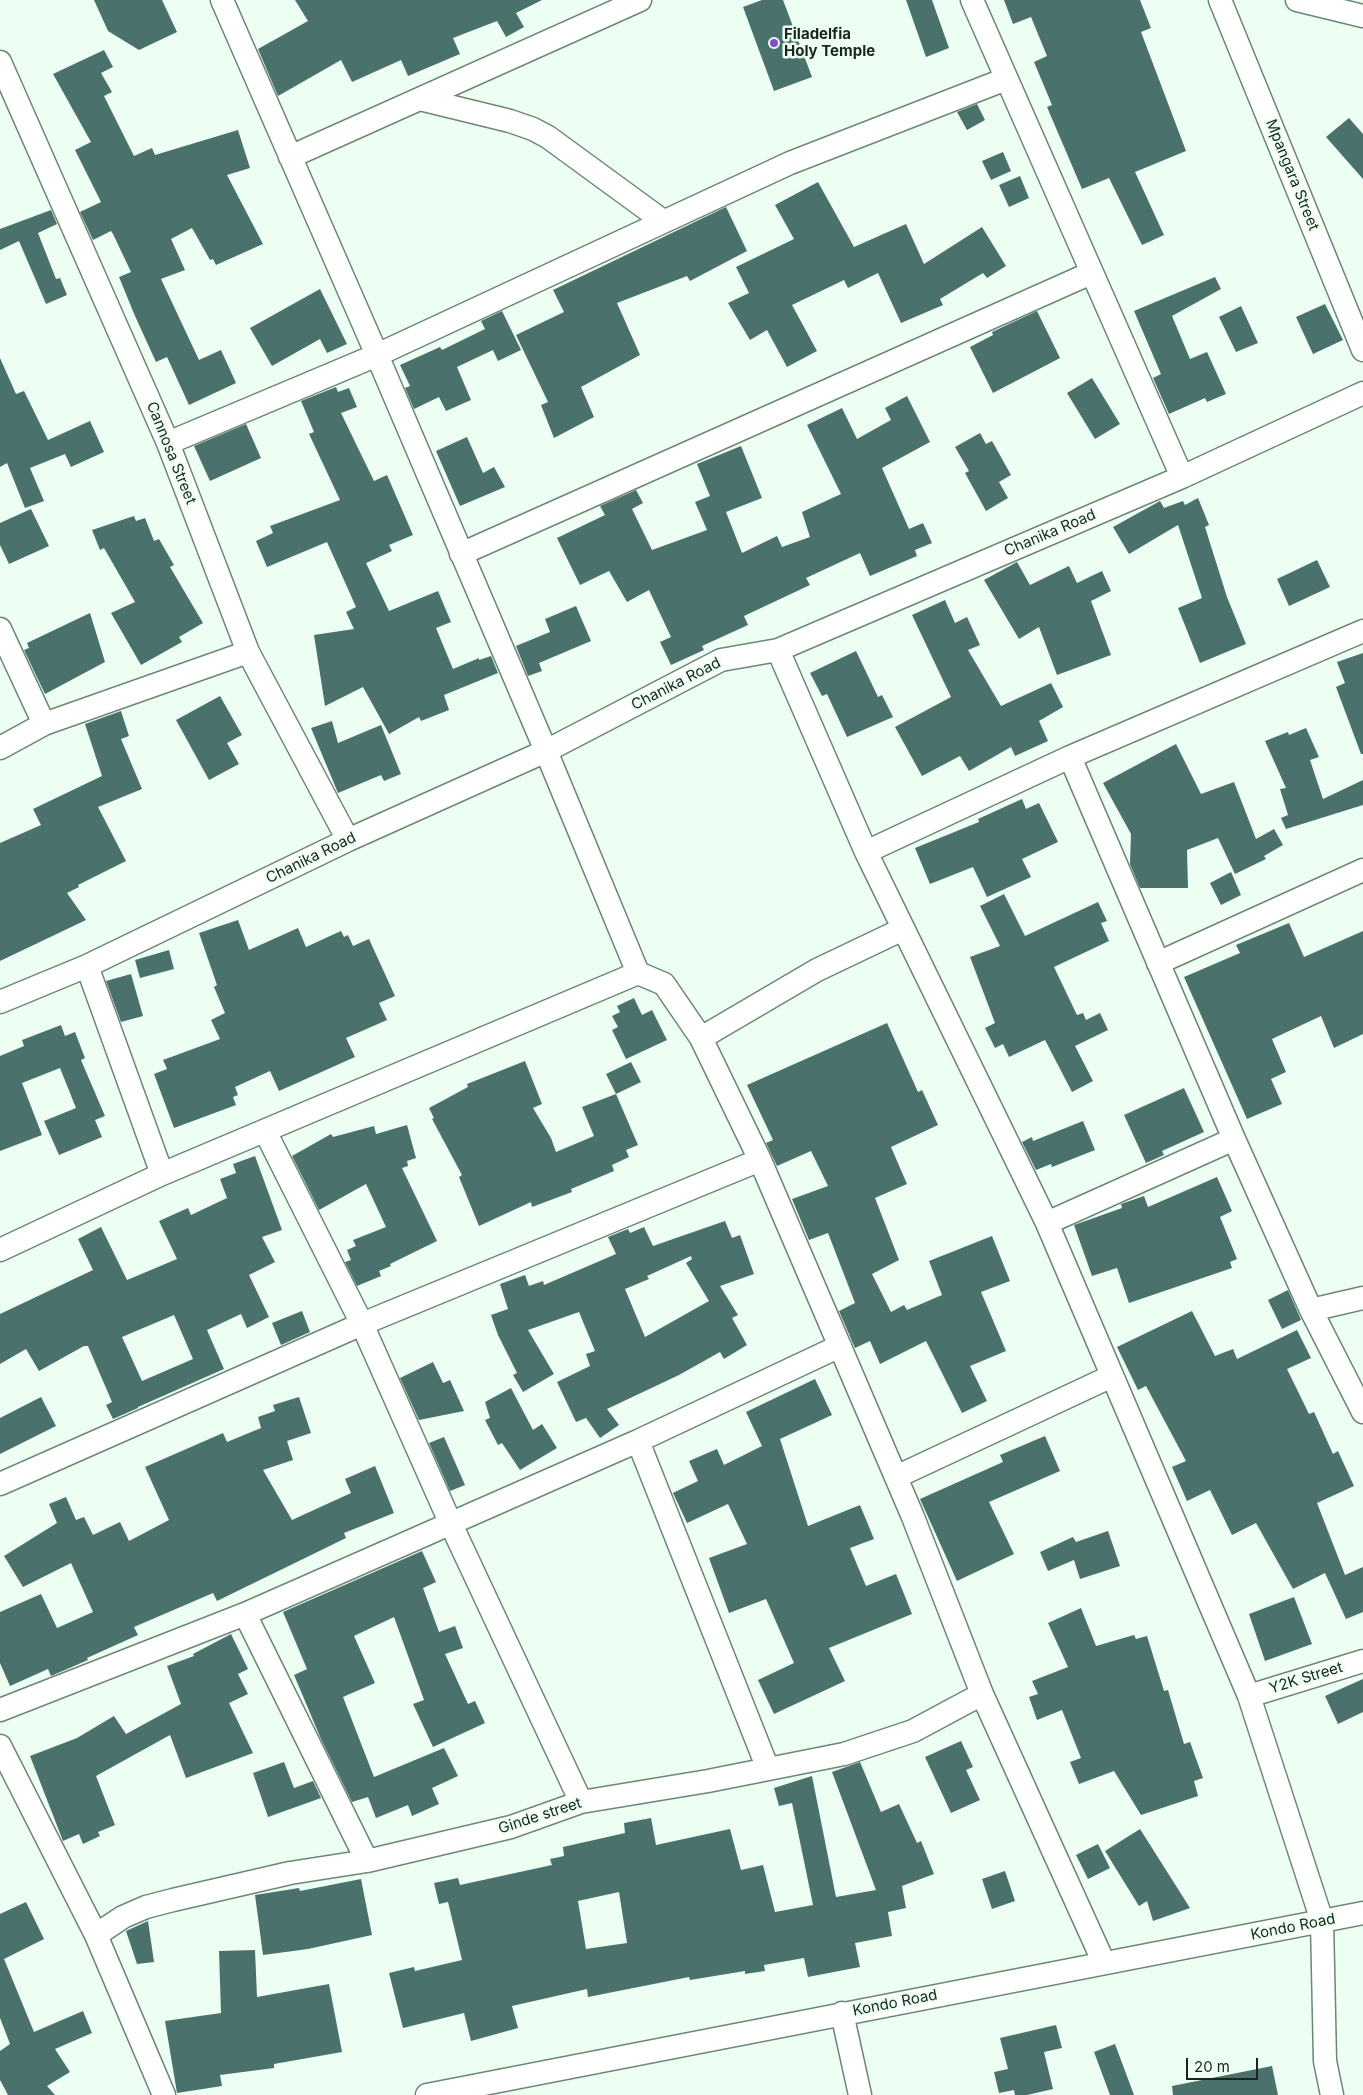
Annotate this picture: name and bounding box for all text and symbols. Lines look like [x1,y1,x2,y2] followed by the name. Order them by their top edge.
[784,25,875,60] place label: Filadelfia Holy Temple
[768,37,780,49] marker: Filadelfia Holy Temple
[1261,117,1323,233] street label: Mpangara Street
[142,399,200,507] street label: Cannosa Street
[1001,506,1099,560] street label: Chanika Road
[628,654,724,714] street label: Chanika Road
[263,828,359,888] street label: Chanika Road
[1267,1658,1345,1698] street label: Y2K Street
[496,1794,584,1838] street label: Ginde street
[1249,1910,1337,1944] street label: Kondo Road
[851,1986,939,2020] street label: Kondo Road
[1188,2048,1260,2080] scale bar
[1194,2057,1230,2076] text: 20 m

